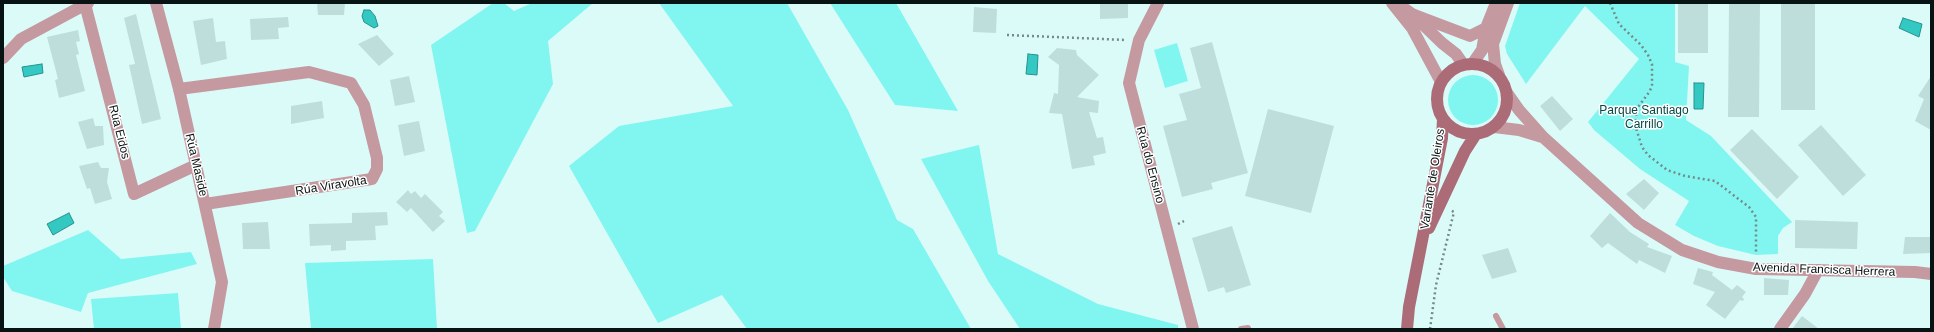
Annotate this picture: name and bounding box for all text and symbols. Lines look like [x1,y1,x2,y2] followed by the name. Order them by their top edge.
[105,103,133,161] street label: Rúa Eidos
[1599,104,1689,132] park label: Parque Santiago Carrillo
[1133,125,1167,205] street label: Rúa do Ensino
[1418,128,1448,230] street label: Variante de Oleiros
[182,132,210,198] street label: Rúa Maside
[294,173,368,199] street label: Rúa Viravolta
[1753,260,1895,280] street label: Avenida Francisca Herrera

